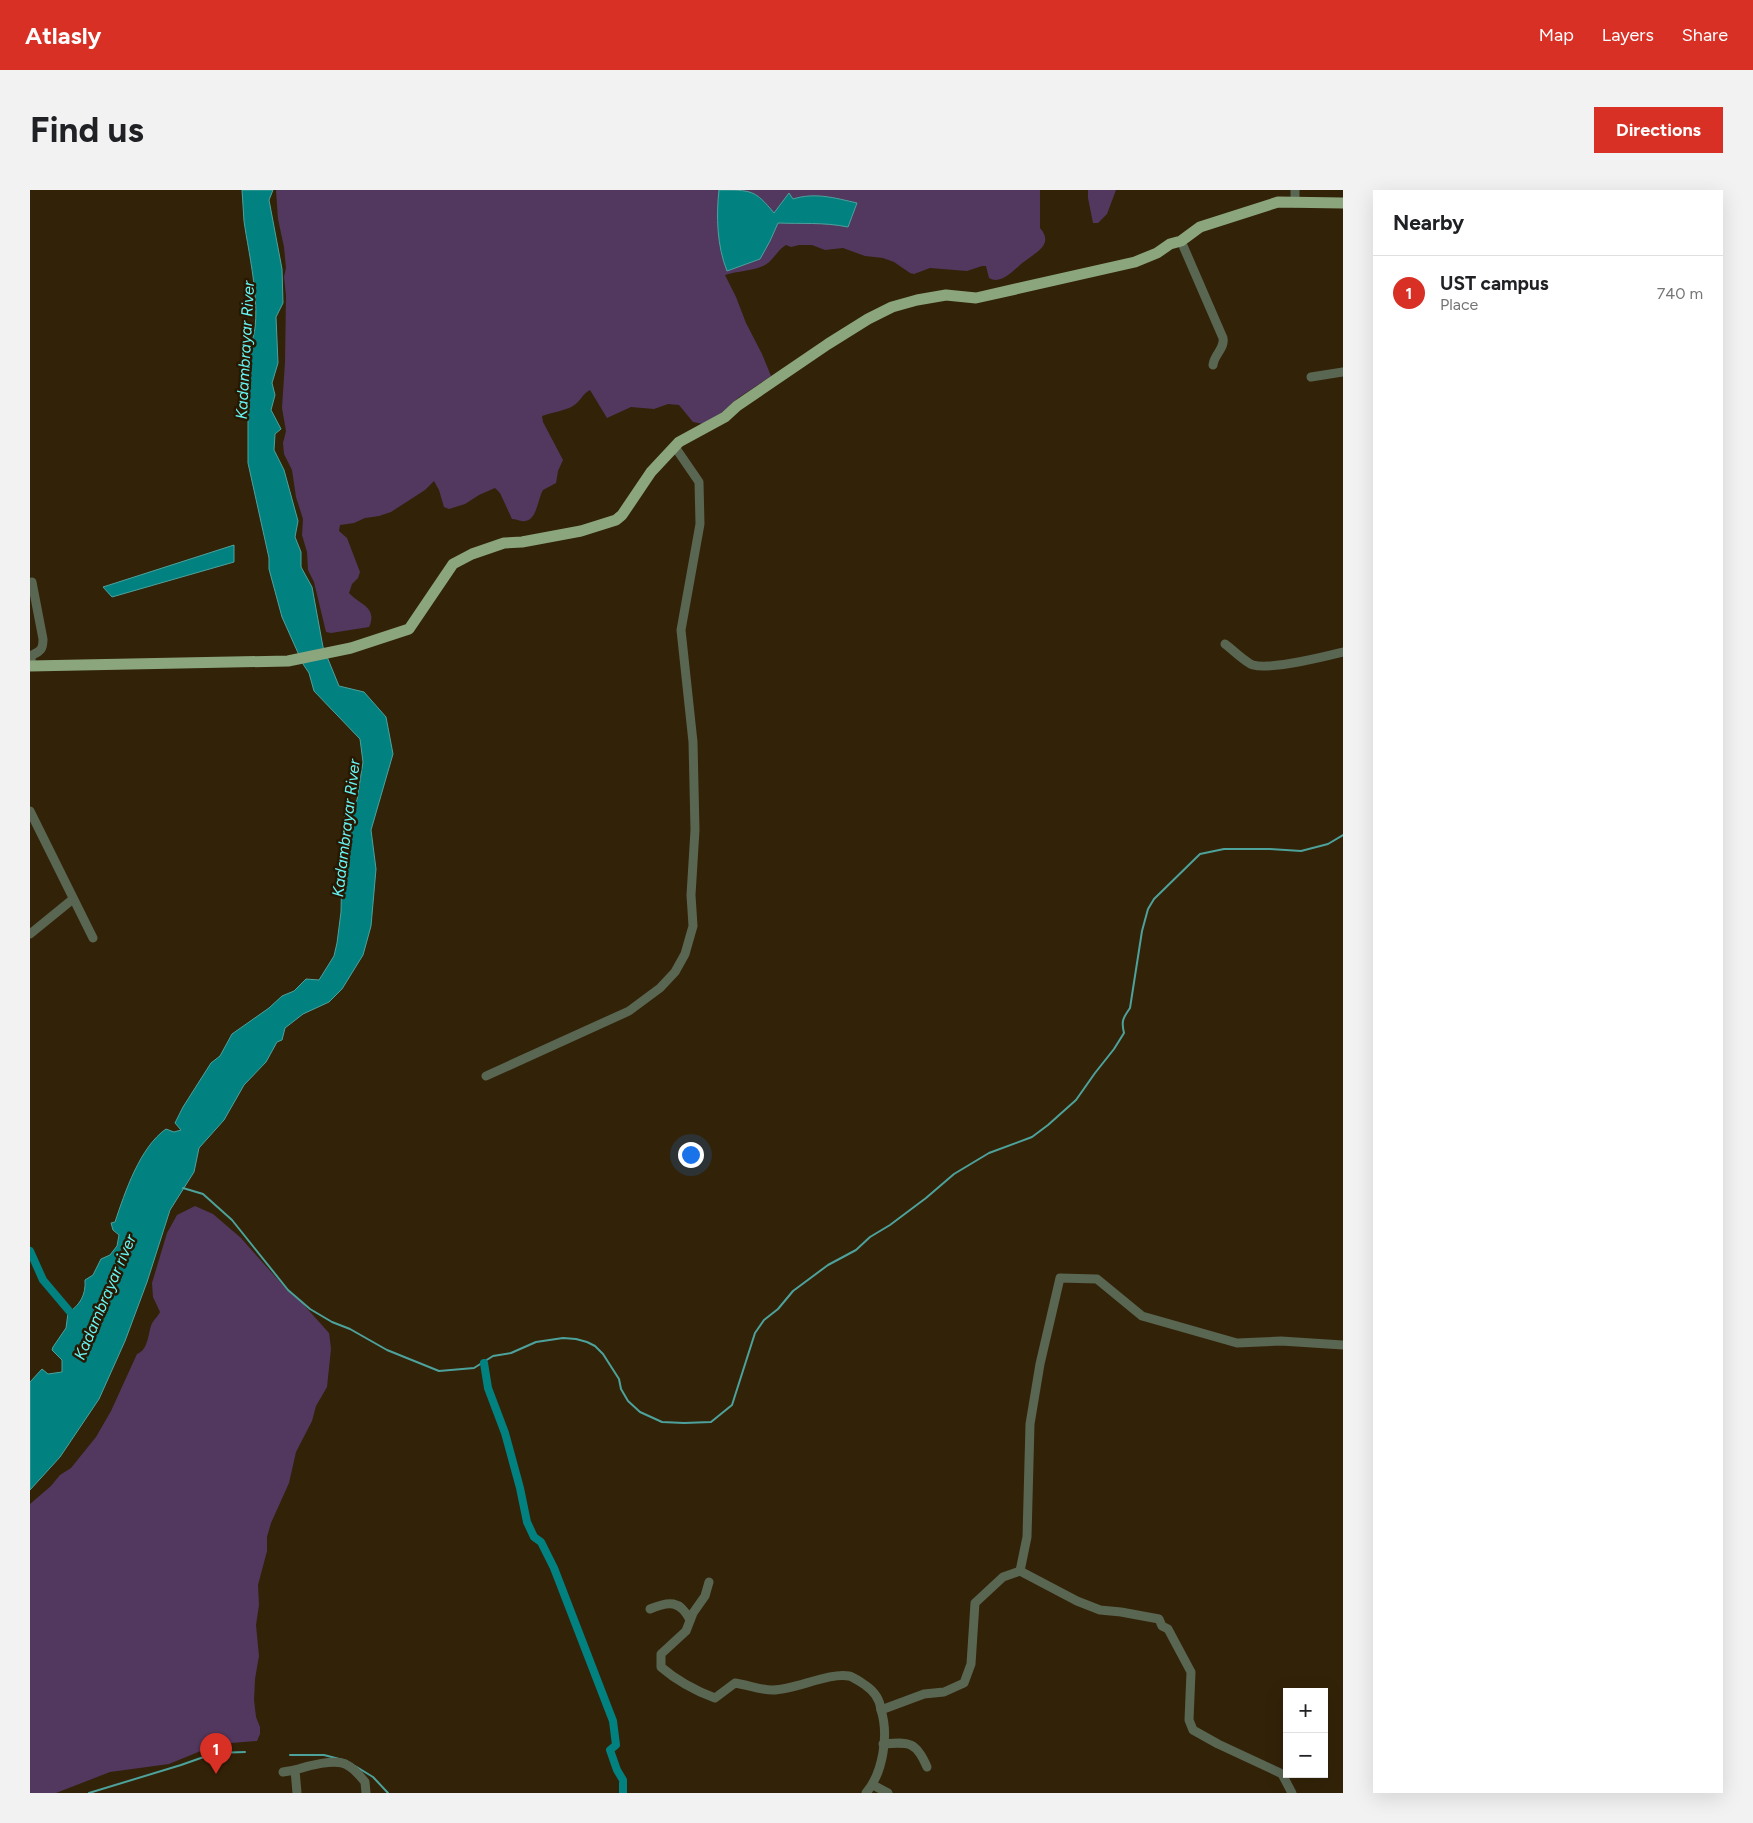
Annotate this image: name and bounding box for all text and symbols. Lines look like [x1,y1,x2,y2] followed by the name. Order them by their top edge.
[25,21,101,50] text: Atlasly
[1539,24,1574,46] text: Map
[1602,24,1654,46] text: Layers
[1682,24,1728,46] text: Share
[1594,107,1723,153] button: Directions
[30,109,144,151] text: Find us
[1393,210,1464,235] text: Nearby
[1440,272,1549,295] text: UST campus
[232,280,258,420] water label: Kadambrayar River
[1406,284,1412,303] text: 1
[1657,284,1703,303] text: 740 m
[1440,295,1478,314] text: Place
[328,757,364,898] water label: Kadambrayar River
[678,1142,704,1168] your location
[70,1231,140,1362] water label: Kadambrayar river
[1283,1688,1328,1778] map controls
[1283,1688,1328,1733] button: +
[200,1733,232,1774] pin: 1
[1283,1733,1328,1778] button: −

